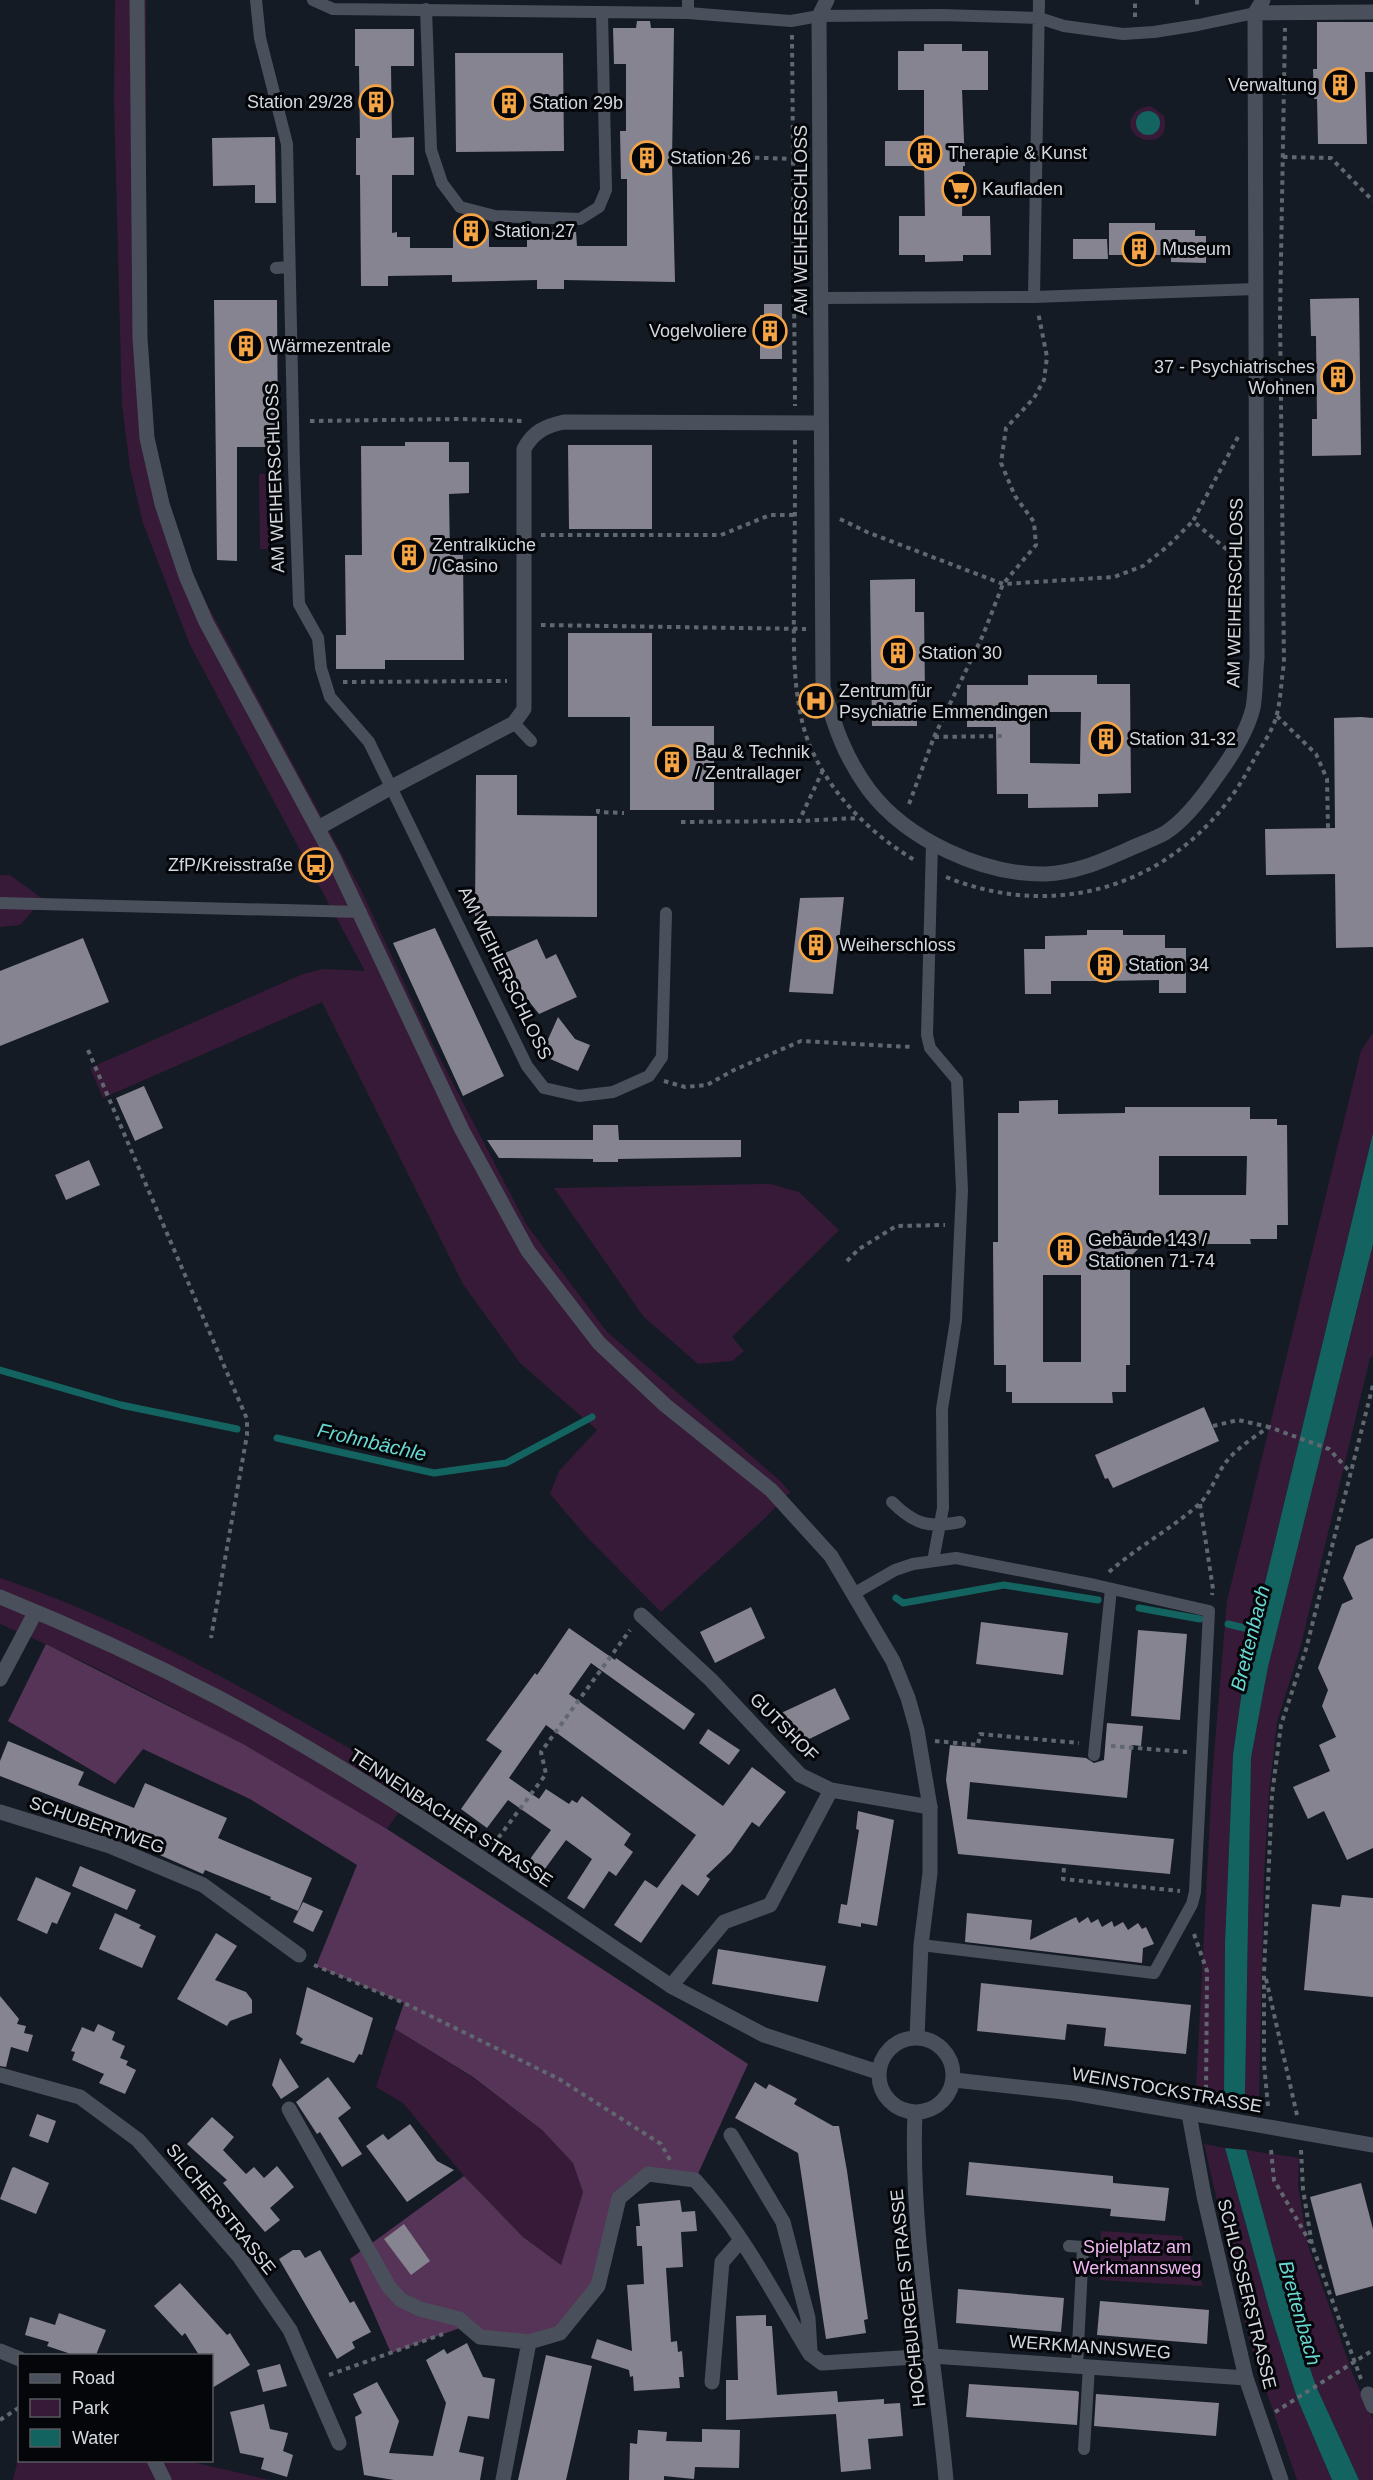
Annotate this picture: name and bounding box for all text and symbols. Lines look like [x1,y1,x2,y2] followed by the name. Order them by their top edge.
[1322,67,1358,103] building icon: Verwaltung
[1228,75,1317,95] place label: Verwaltung
[358,84,394,120] building icon: Station 29/28
[491,85,527,121] building icon: Station 29b
[247,92,353,112] place label: Station 29/28
[532,93,623,113] place label: Station 29b
[791,125,811,315] street label: AM WEIHERSCHLOSS
[907,135,943,171] building icon: Therapie & Kunst
[629,140,665,176] building icon: Station 26
[948,143,1087,163] place label: Therapie & Kunst
[670,148,751,168] place label: Station 26
[941,171,977,207] supermarket icon: Kaufladen
[982,179,1063,199] place label: Kaufladen
[453,213,489,249] building icon: Station 27
[494,221,575,241] place label: Station 27
[1121,231,1157,267] building icon: Museum
[1162,239,1231,259] place label: Museum
[752,313,788,349] building icon: Vogelvoliere
[649,321,747,341] place label: Vogelvoliere
[228,328,264,364] building icon: Wärmezentrale
[269,336,391,356] place label: Wärmezentrale
[1154,357,1315,398] place label: 37 - Psychiatrisches Wohnen
[1320,359,1356,395] building icon: 37 - Psychiatrisches Wohnen
[262,383,288,573] street label: AM WEIHERSCHLOSS
[1223,498,1247,688] street label: AM WEIHERSCHLOSS
[432,535,536,576] place label: Zentralküche / Casino
[391,537,427,573] building icon: Zentralküche / Casino
[880,635,916,671] building icon: Station 30
[921,643,1002,663] place label: Station 30
[839,681,1048,722] place label: Zentrum für Psychiatrie Emmendingen
[798,683,834,719] hospital icon: Zentrum für Psychiatrie Emmendingen
[1088,721,1124,757] building icon: Station 31-32
[1129,729,1236,749] place label: Station 31-32
[695,742,811,783] place label: Bau & Technik / Zentrallager
[654,744,690,780] building icon: Bau & Technik / Zentrallager
[298,847,334,883] bus stop icon: ZfP/Kreisstraße
[168,855,293,875] place label: ZfP/Kreisstraße
[454,883,556,1063] street label: AM WEIHERSCHLOSS
[798,927,834,963] building icon: Weiherschloss
[839,935,956,955] place label: Weiherschloss
[1087,947,1123,983] building icon: Station 34
[1128,955,1209,975] place label: Station 34
[1088,1230,1215,1271] place label: Gebäude 143 / Stationen 71-74
[1047,1232,1083,1268] building icon: Gebäude 143 / Stationen 71-74
[315,1419,429,1465] water label: Frohnbächle
[1226,1583,1274,1693] water label: Brettenbach
[746,1689,822,1765] street label: GUTSHOF
[346,1745,556,1891] street label: TENNENBACHER STRASSE
[27,1792,167,1858] street label: SCHUBERTWEG
[1070,2063,1264,2117] street label: WEINSTOCKSTRASSE
[162,2140,280,2278] street label: SILCHERSTRASSE
[887,2188,929,2408] street label: HOCHBURGER STRASSE
[1214,2197,1280,2391] street label: SCHLOSSERSTRASSE
[1073,2237,1201,2278] park label: Spielplatz am Werkmannsweg
[1275,2258,1325,2368] water label: Brettenbach
[1008,2331,1172,2363] street label: WERKMANNSWEG
[18,2354,213,2462] legend
[72,2368,115,2388] text: Road
[72,2398,110,2418] text: Park
[72,2428,119,2448] text: Water

